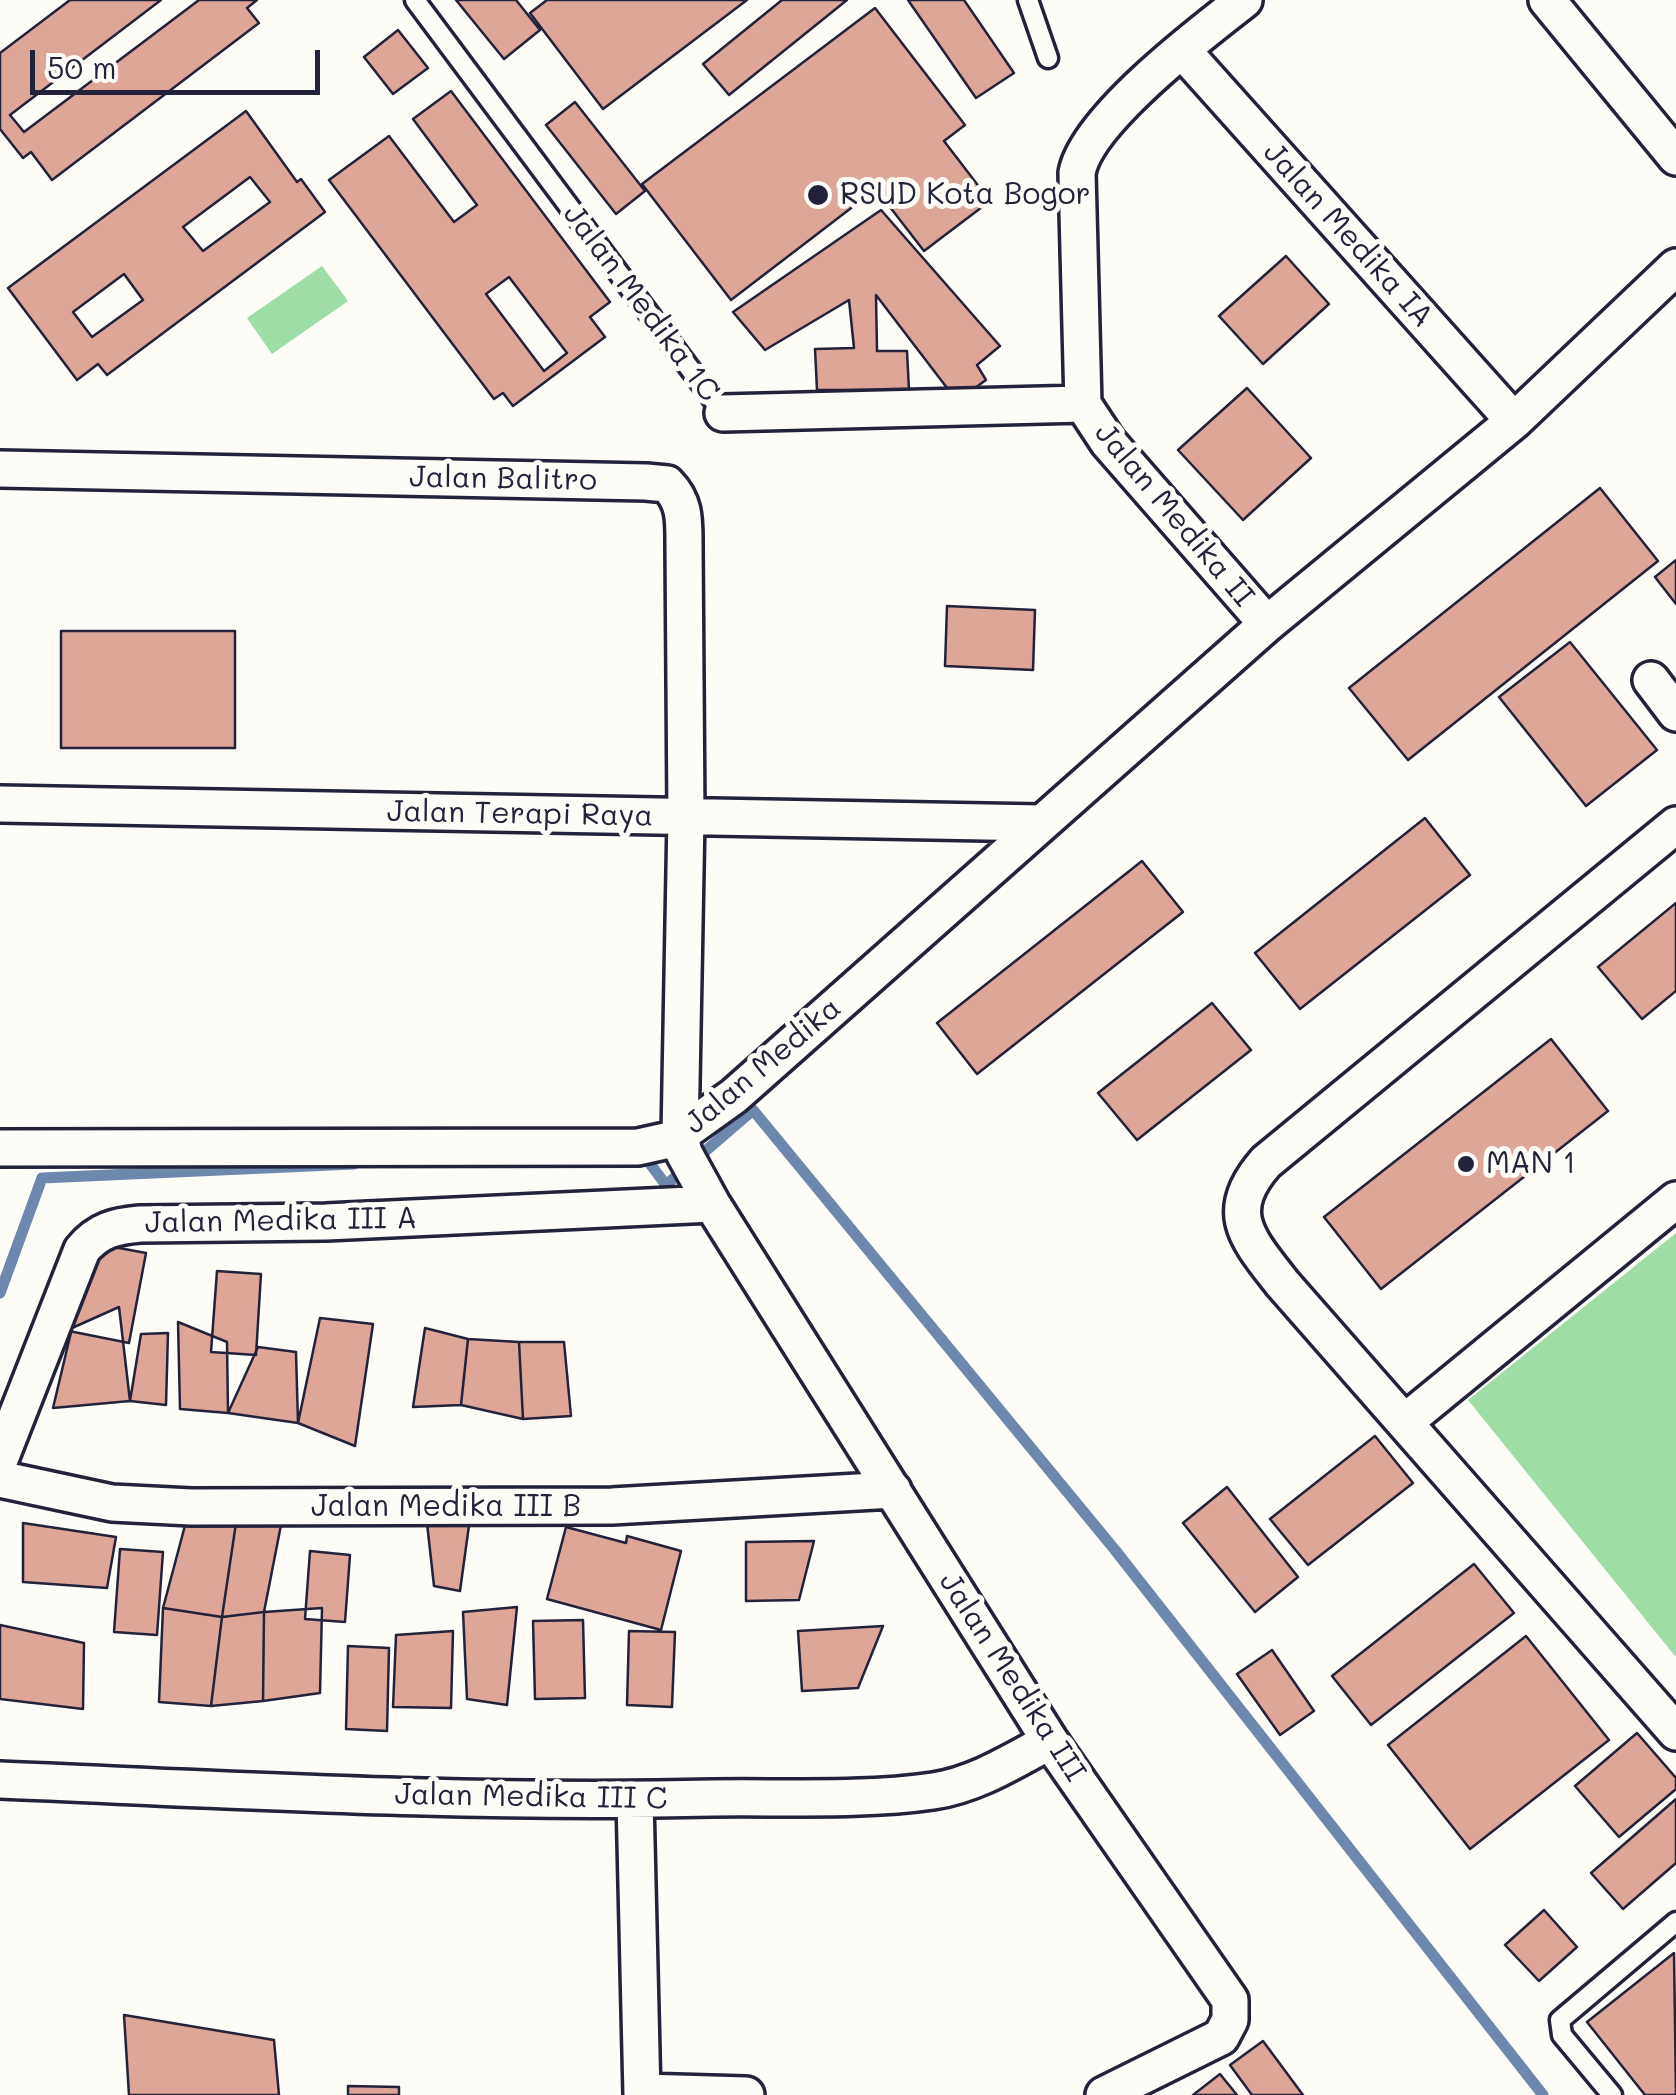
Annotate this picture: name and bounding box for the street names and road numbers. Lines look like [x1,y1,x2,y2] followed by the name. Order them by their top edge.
[1256,135,1440,335] street label: Jalan Medika IA
[555,197,727,409] street label: Jalan Medika 1C
[1087,416,1261,614] street label: Jalan Medika II
[409,459,597,499] street label: Jalan Balitro
[387,794,653,834] street label: Jalan Terapi Raya
[678,990,848,1142] street label: Jalan Medika
[145,1201,417,1241] street label: Jalan Medika III A
[311,1489,581,1525] street label: Jalan Medika III B
[931,1566,1093,1788] street label: Jalan Medika III
[394,1777,668,1817] street label: Jalan Medika III C

